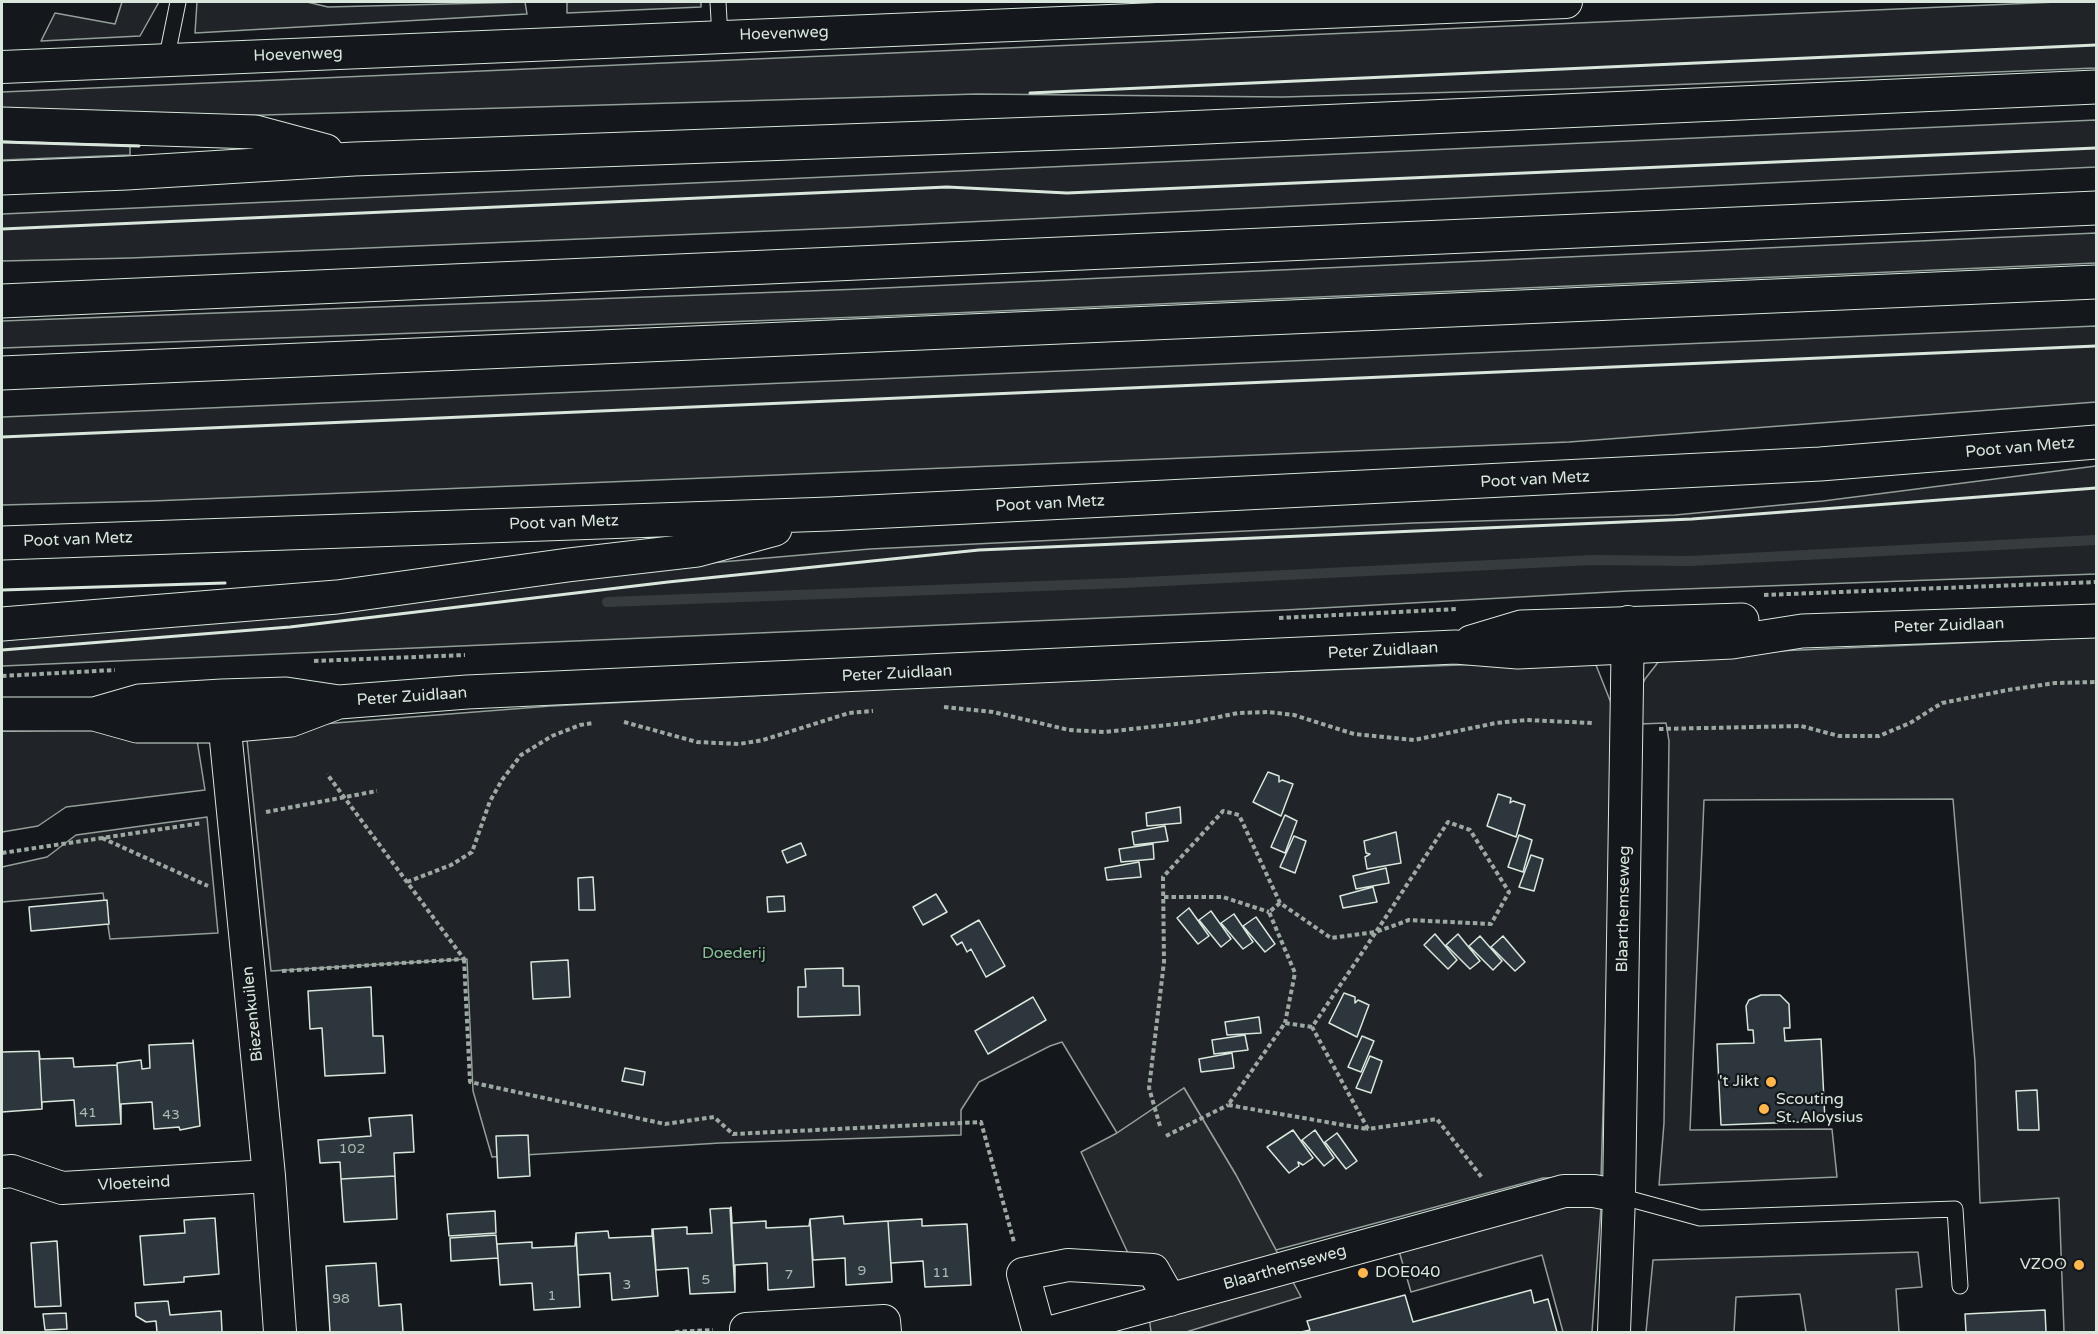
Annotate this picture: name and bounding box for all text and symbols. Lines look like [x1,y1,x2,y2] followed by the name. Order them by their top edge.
[739,23,829,45] street label: Hoevenweg
[253,44,343,66] street label: Hoevenweg
[1964,434,2076,462] street label: Poot van Metz
[1480,468,1590,492] street label: Poot van Metz
[995,492,1105,516] street label: Poot van Metz
[509,511,619,535] street label: Poot van Metz
[23,528,133,552] street label: Poot van Metz
[1893,614,2005,638] street label: Peter Zuidlaan
[1327,639,1439,663] street label: Peter Zuidlaan
[841,662,953,686] street label: Peter Zuidlaan
[356,684,468,710] street label: Peter Zuidlaan
[1613,845,1635,973] street label: Blaarthemseweg
[702,944,766,964] park label: Doederij
[238,965,268,1063] street label: Biezenkuilen
[1719,1072,1759,1092] place label: 't Jikt
[1764,1075,1778,1089] marker: 't Jikt
[1776,1090,1863,1128] place label: Scouting St. Aloysius
[1757,1102,1771,1116] marker: Scouting St. Aloysius
[79,1105,97,1121] house number: 41
[162,1107,180,1123] house number: 43
[339,1141,365,1157] house number: 102
[97,1173,171,1195] street label: Vloeteind
[1221,1241,1349,1295] street label: Blaarthemseweg
[2020,1255,2067,1275] place label: VZOO
[2072,1258,2086,1272] marker: VZOO
[858,1263,866,1279] house number: 9
[1375,1263,1440,1283] place label: DOE040
[932,1265,950,1281] house number: 11
[1356,1266,1370,1280] marker: DOE040
[785,1267,793,1283] house number: 7
[702,1272,710,1288] house number: 5
[623,1277,631,1293] house number: 3
[548,1288,556,1304] house number: 1
[332,1291,350,1307] house number: 98

